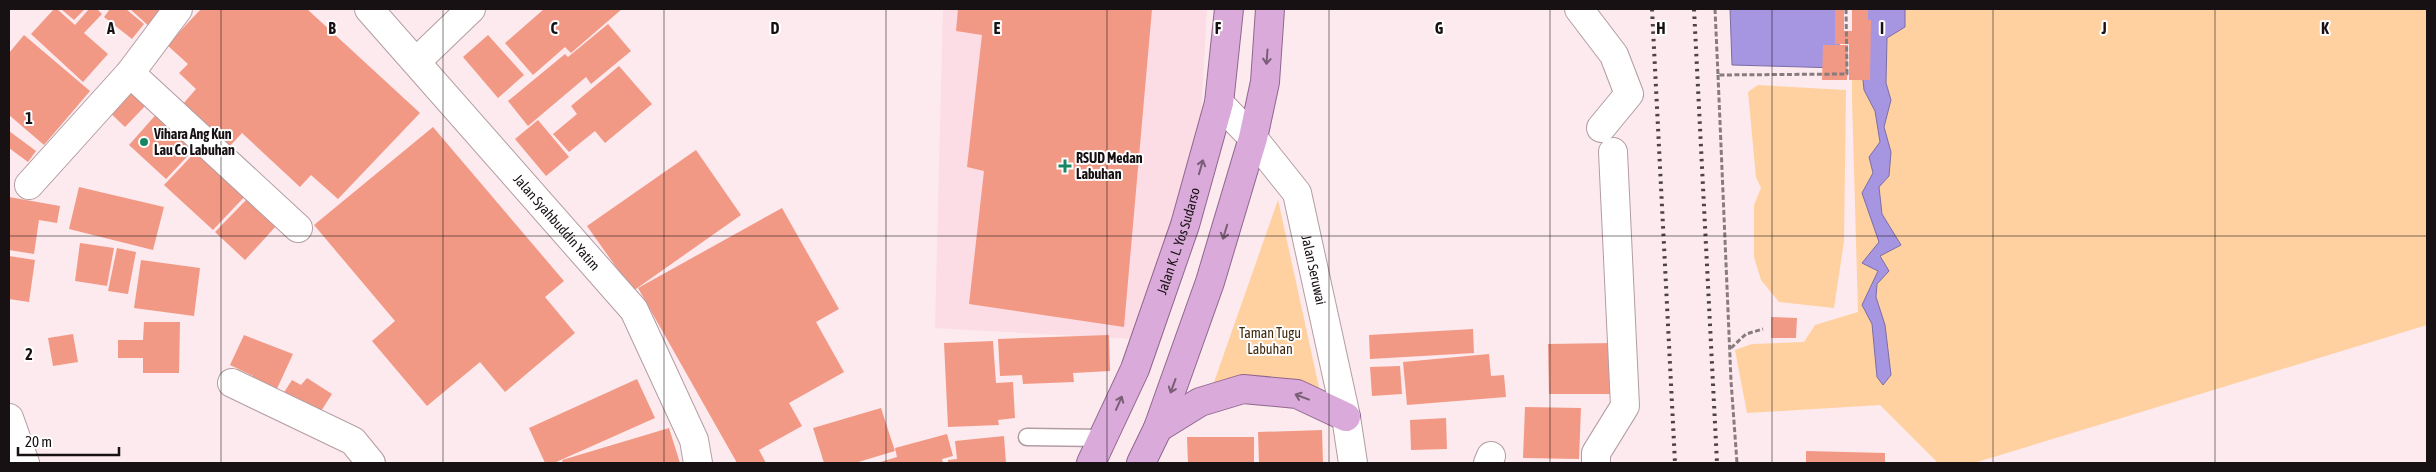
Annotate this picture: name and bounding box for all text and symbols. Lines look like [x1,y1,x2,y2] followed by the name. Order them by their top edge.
[106,19,115,37] text: A
[328,19,336,37] text: B
[550,19,558,37] text: C
[771,19,780,37] text: D
[994,19,1001,37] text: E
[1215,19,1222,37] text: F
[1435,19,1444,37] text: G
[1656,19,1666,37] text: H
[1880,19,1884,37] text: I
[2100,19,2107,37] text: J
[2321,19,2329,37] text: K
[1262,49,1271,65] one-way arrow
[25,109,33,127] text: 1
[153,126,235,158] place label: Vihara Ang Kun Lau Co Labuhan
[138,136,150,148] marker: Vihara Ang Kun Lau Co Labuhan
[1076,150,1143,182] place label: RSUD Medan Labuhan
[1058,159,1072,173] marker: RSUD Medan Labuhan
[1197,160,1207,176] one-way arrow
[510,171,603,273] street label: Jalan Syahbuddin Yatim
[1154,186,1203,297] street label: Jalan K. L. Yos Sudarso
[1220,224,1230,240] one-way arrow
[1298,234,1329,306] street label: Jalan Seruwai
[1239,325,1301,357] park label: Taman Tugu Labuhan
[25,345,33,363] text: 2
[1168,378,1177,393] one-way arrow
[1294,392,1310,401] one-way arrow
[1115,396,1125,411] one-way arrow
[18,424,119,456] scale bar
[25,433,52,450] text: 20 m

